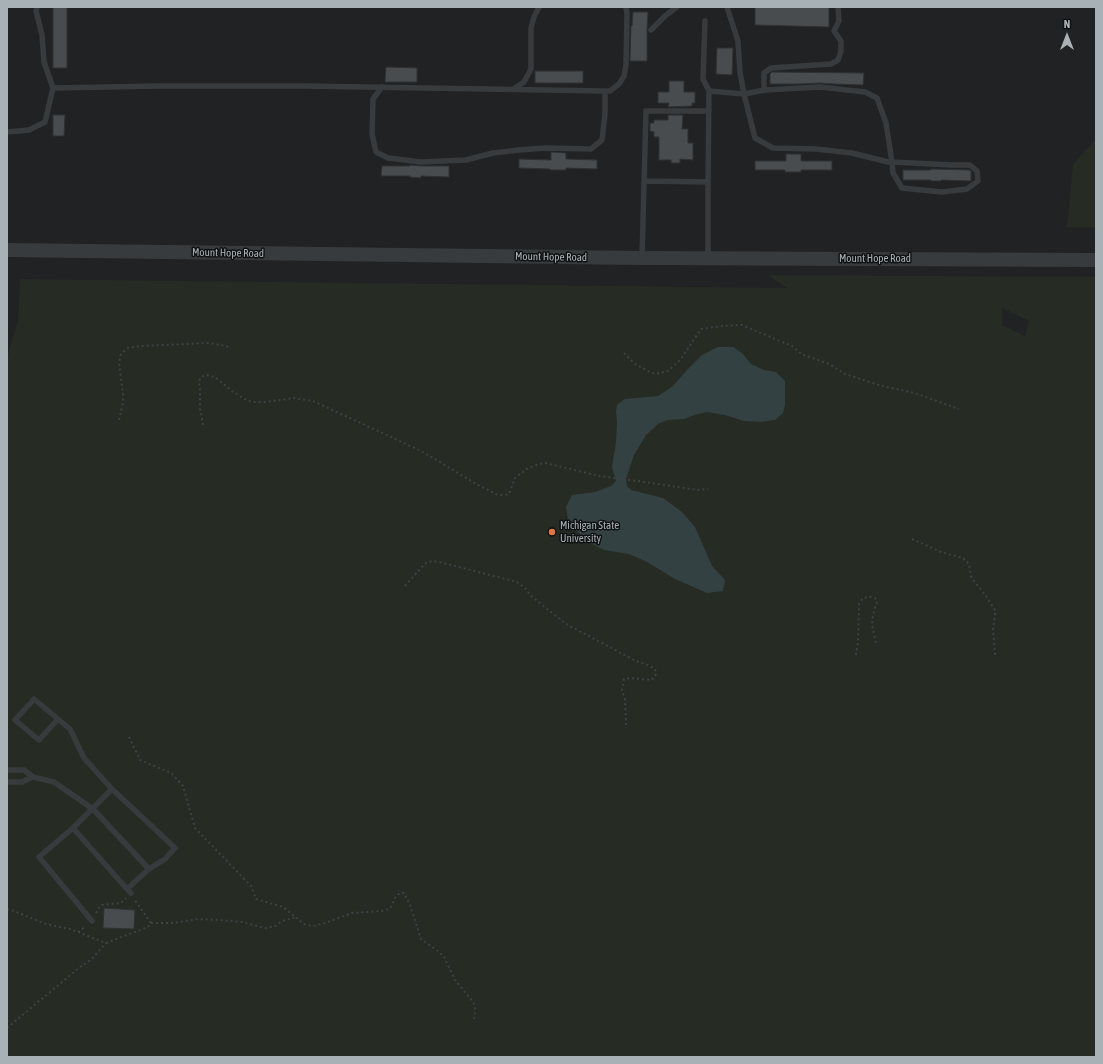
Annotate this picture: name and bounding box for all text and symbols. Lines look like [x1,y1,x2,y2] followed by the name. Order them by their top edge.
[1047,16,1087,56] north arrow
[1064,18,1070,30] text: N
[192,246,264,260] street label: Mount Hope Road
[515,250,587,264] street label: Mount Hope Road
[839,252,911,266] street label: Mount Hope Road
[560,519,619,545] place label: Michigan State University
[547,527,557,537] marker: Michigan State University

